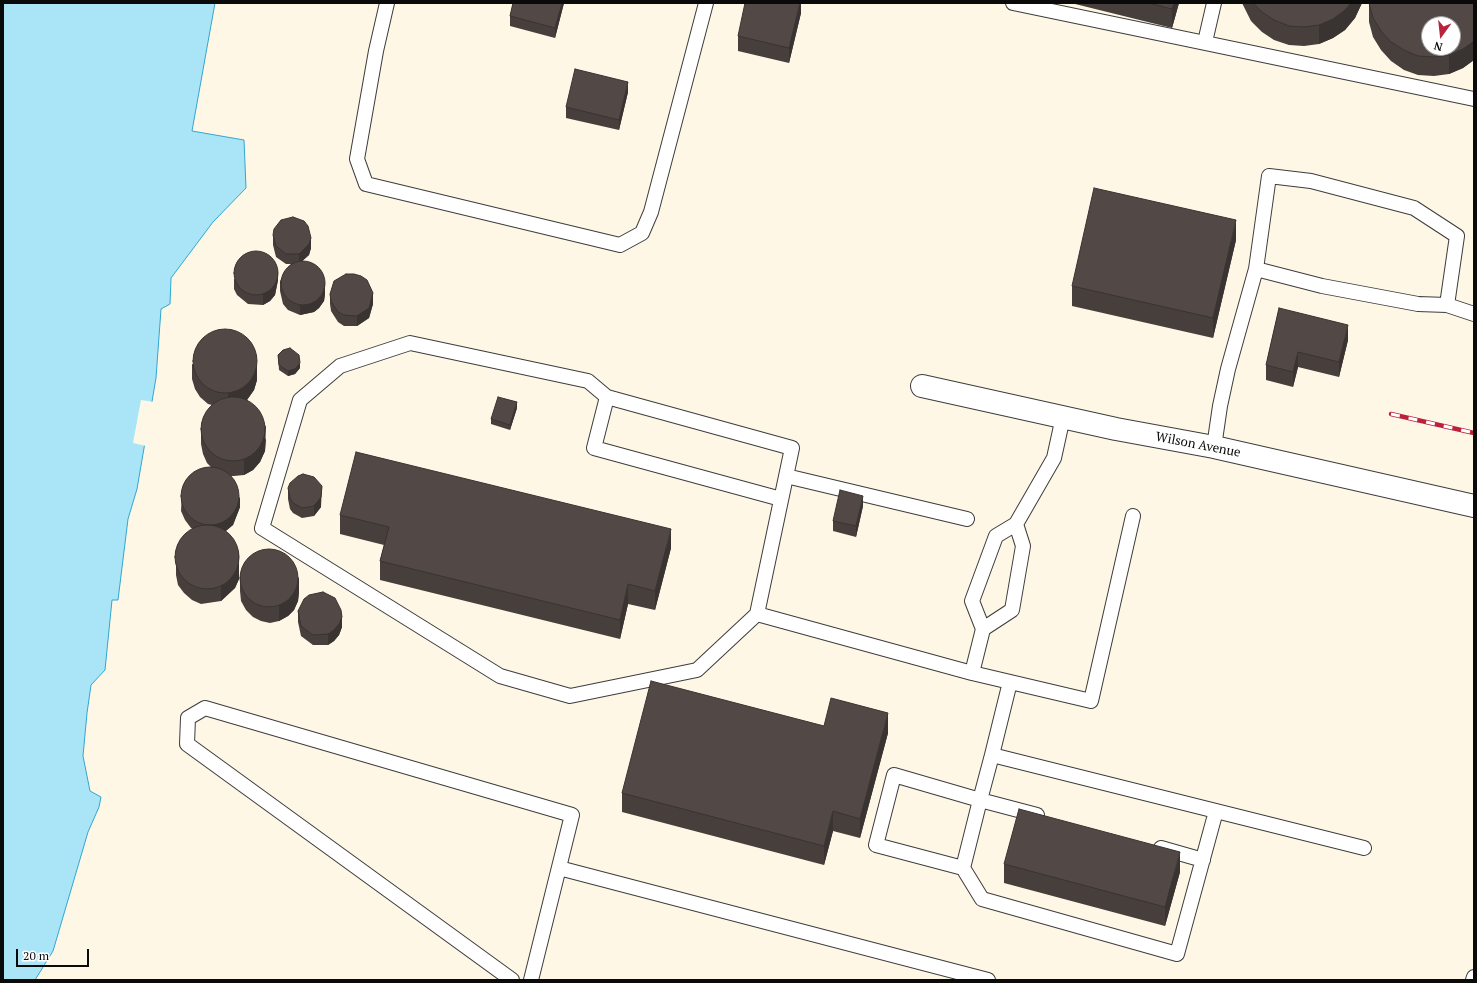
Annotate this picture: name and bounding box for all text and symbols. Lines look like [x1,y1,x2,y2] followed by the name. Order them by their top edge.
[1421,16,1461,56] north arrow
[1432,39,1444,54] text: N
[1154,429,1242,461] street label: Wilson Avenue
[18,941,91,967] scale bar
[23,948,49,963] text: 20 m

